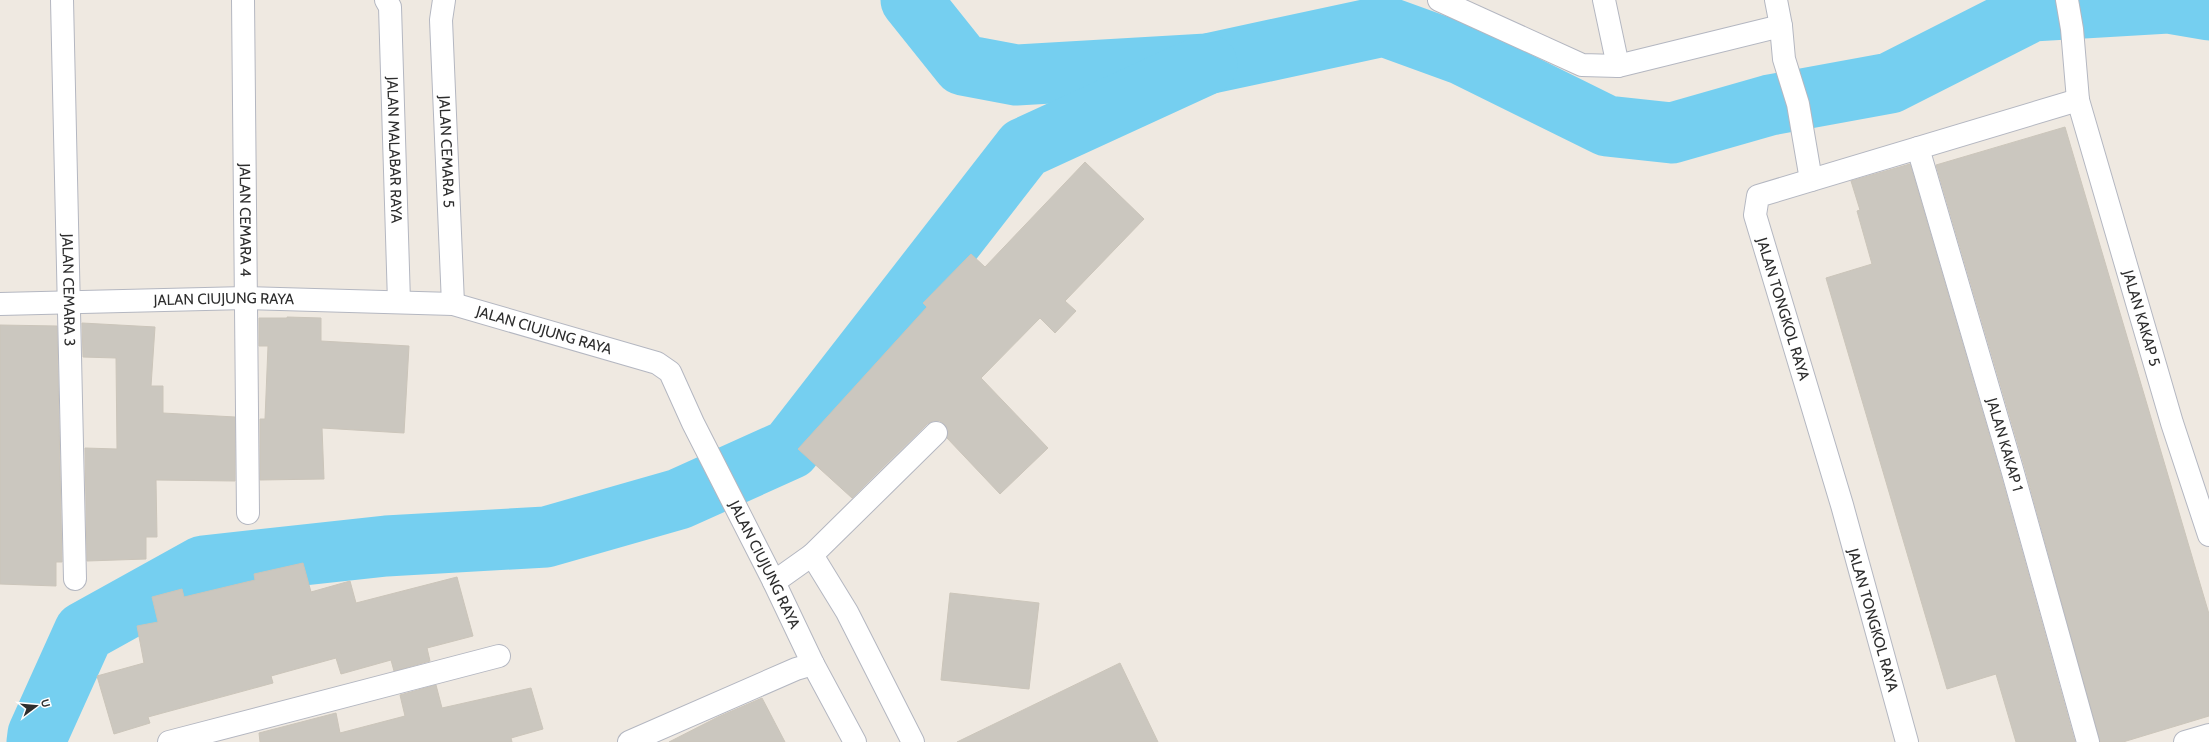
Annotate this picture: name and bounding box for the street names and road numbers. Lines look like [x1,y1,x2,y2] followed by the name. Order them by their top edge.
[383,75,406,224] street label: JALAN MALABAR RAYA
[435,94,458,208] street label: JALAN CEMARA 5
[236,162,255,277] street label: JALAN CEMARA 4
[58,232,79,346] street label: JALAN CEMARA 3
[1752,235,1813,383] street label: JALAN TONGKOL RAYA
[2119,267,2164,368] street label: JALAN KAKAP 5
[152,289,295,309] street label: JALAN CIUJUNG RAYA
[473,302,615,359] street label: JALAN CIUJUNG RAYA
[1982,395,2027,493] street label: JALAN KAKAP 1
[725,497,804,632] street label: JALAN CIUJUNG RAYA
[1844,545,1902,694] street label: JALAN TONGKOL RAYA

